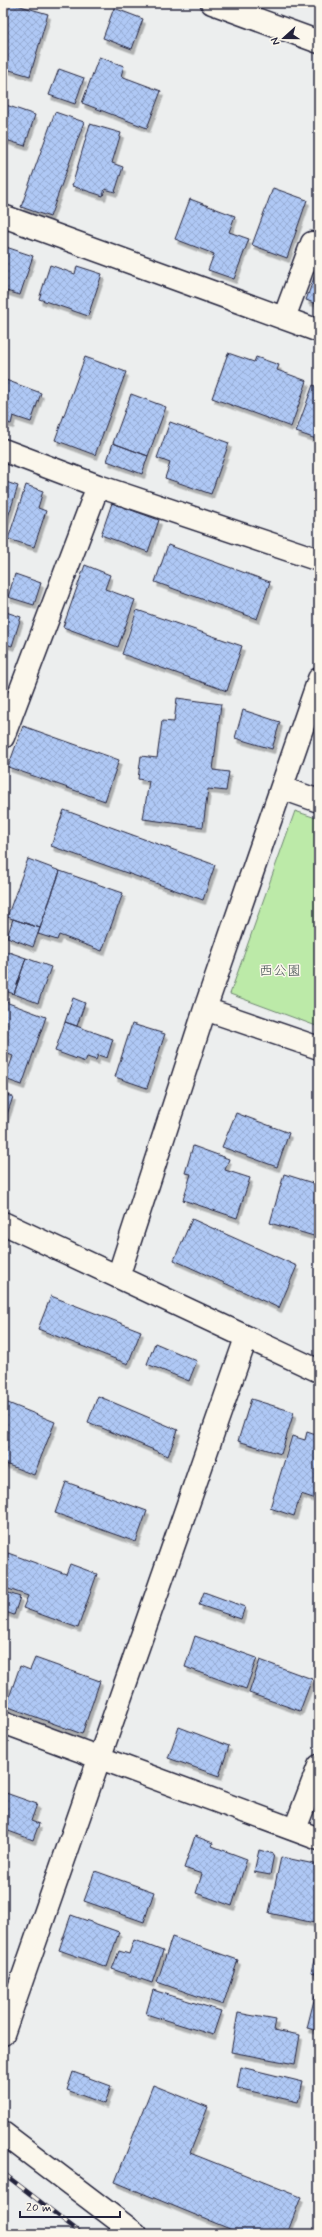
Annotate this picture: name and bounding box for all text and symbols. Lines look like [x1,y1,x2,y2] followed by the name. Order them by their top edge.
[264,18,304,58] north arrow
[268,35,283,47] text: N
[259,962,301,980] park label: 西公園
[20,2193,120,2219] scale bar
[26,2200,52,2216] text: 20 m

